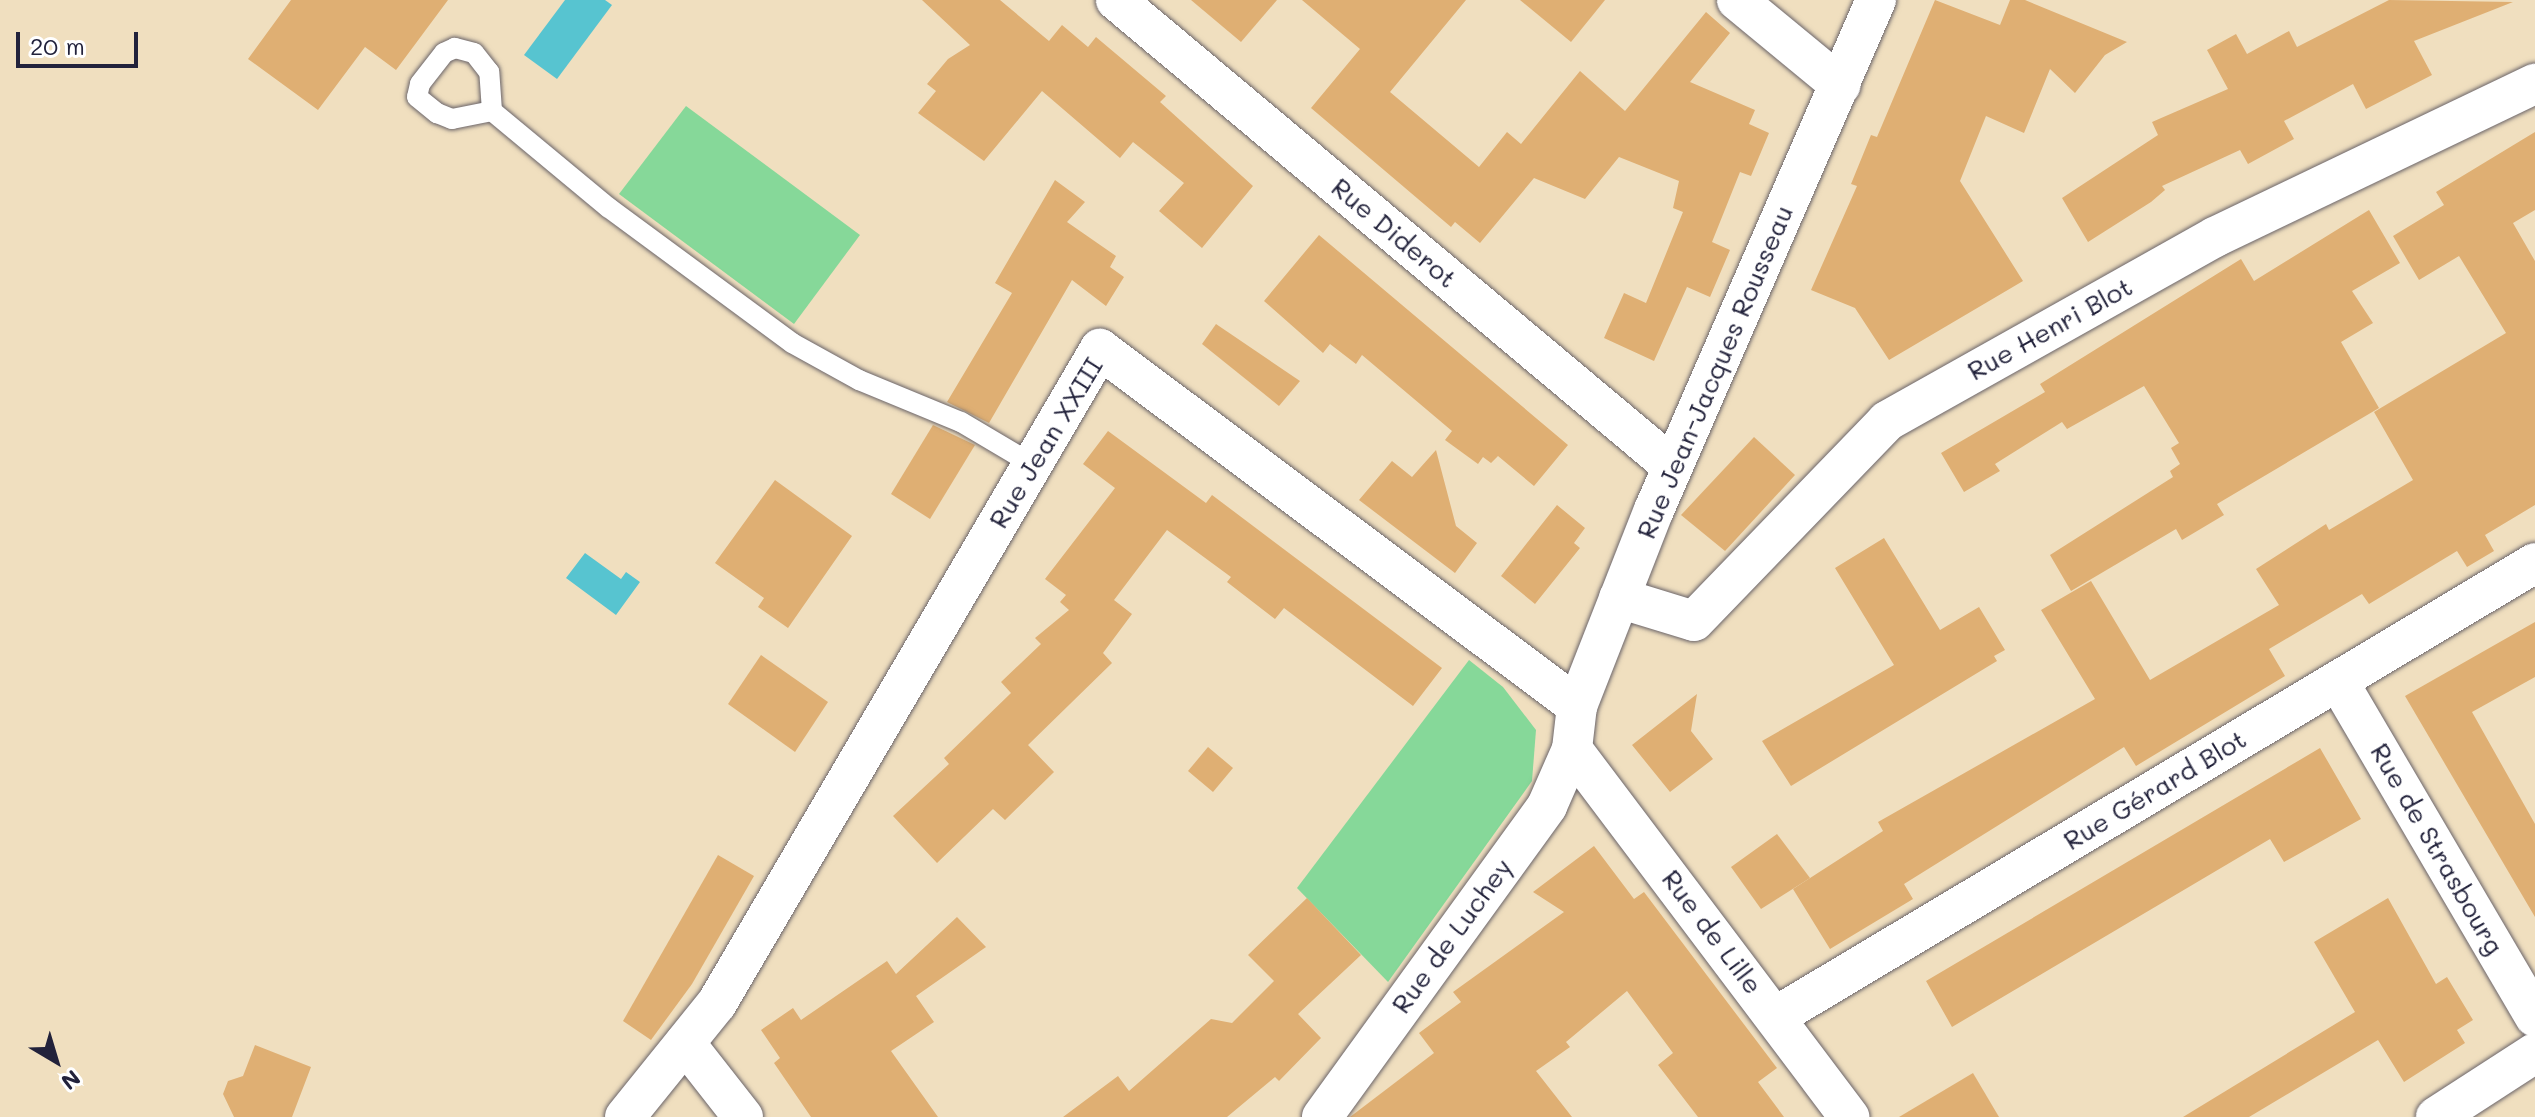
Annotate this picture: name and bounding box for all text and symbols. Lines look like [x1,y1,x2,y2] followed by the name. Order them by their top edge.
[20,16,142,66] scale bar
[30,30,85,61] text: 20 m
[1325,172,1463,294] street label: Rue Diderot
[1630,201,1800,543] street label: Rue Jean-Jacques Rousseau
[1962,271,2138,387] street label: Rue Henri Blot
[983,352,1109,534] street label: Rue Jean XXIII
[2058,723,2252,857] street label: Rue Gérard Blot
[2364,738,2510,960] street label: Rue de Strasbourg
[1385,853,1519,1019] street label: Rue de Luchey
[1655,864,1769,1000] street label: Rue de Lille
[16,1021,96,1101] north arrow
[56,1064,87,1097] text: N

